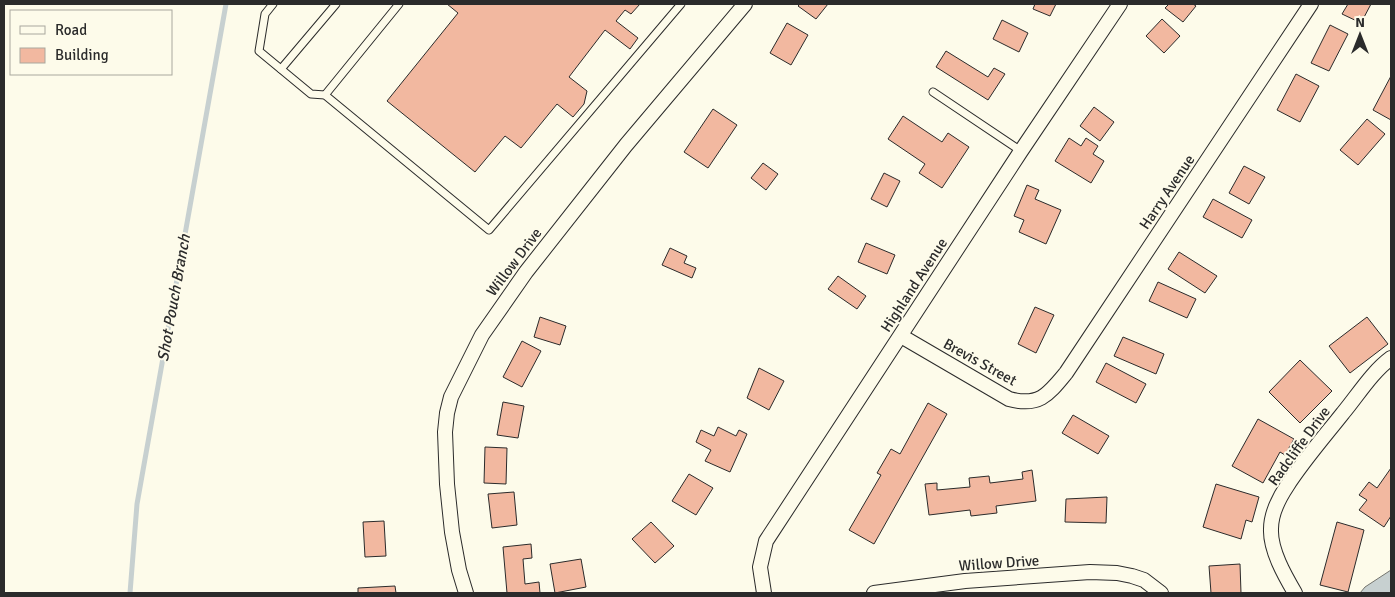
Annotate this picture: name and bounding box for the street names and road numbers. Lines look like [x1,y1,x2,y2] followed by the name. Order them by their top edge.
[1135,151,1199,233] street label: Harry Avenue
[483,224,545,300] street label: Willow Drive
[877,235,951,335] street label: Highland Avenue
[940,334,1020,390] street label: Brevis Street
[1264,403,1334,489] street label: Radcliffe Drive
[958,551,1040,575] street label: Willow Drive

